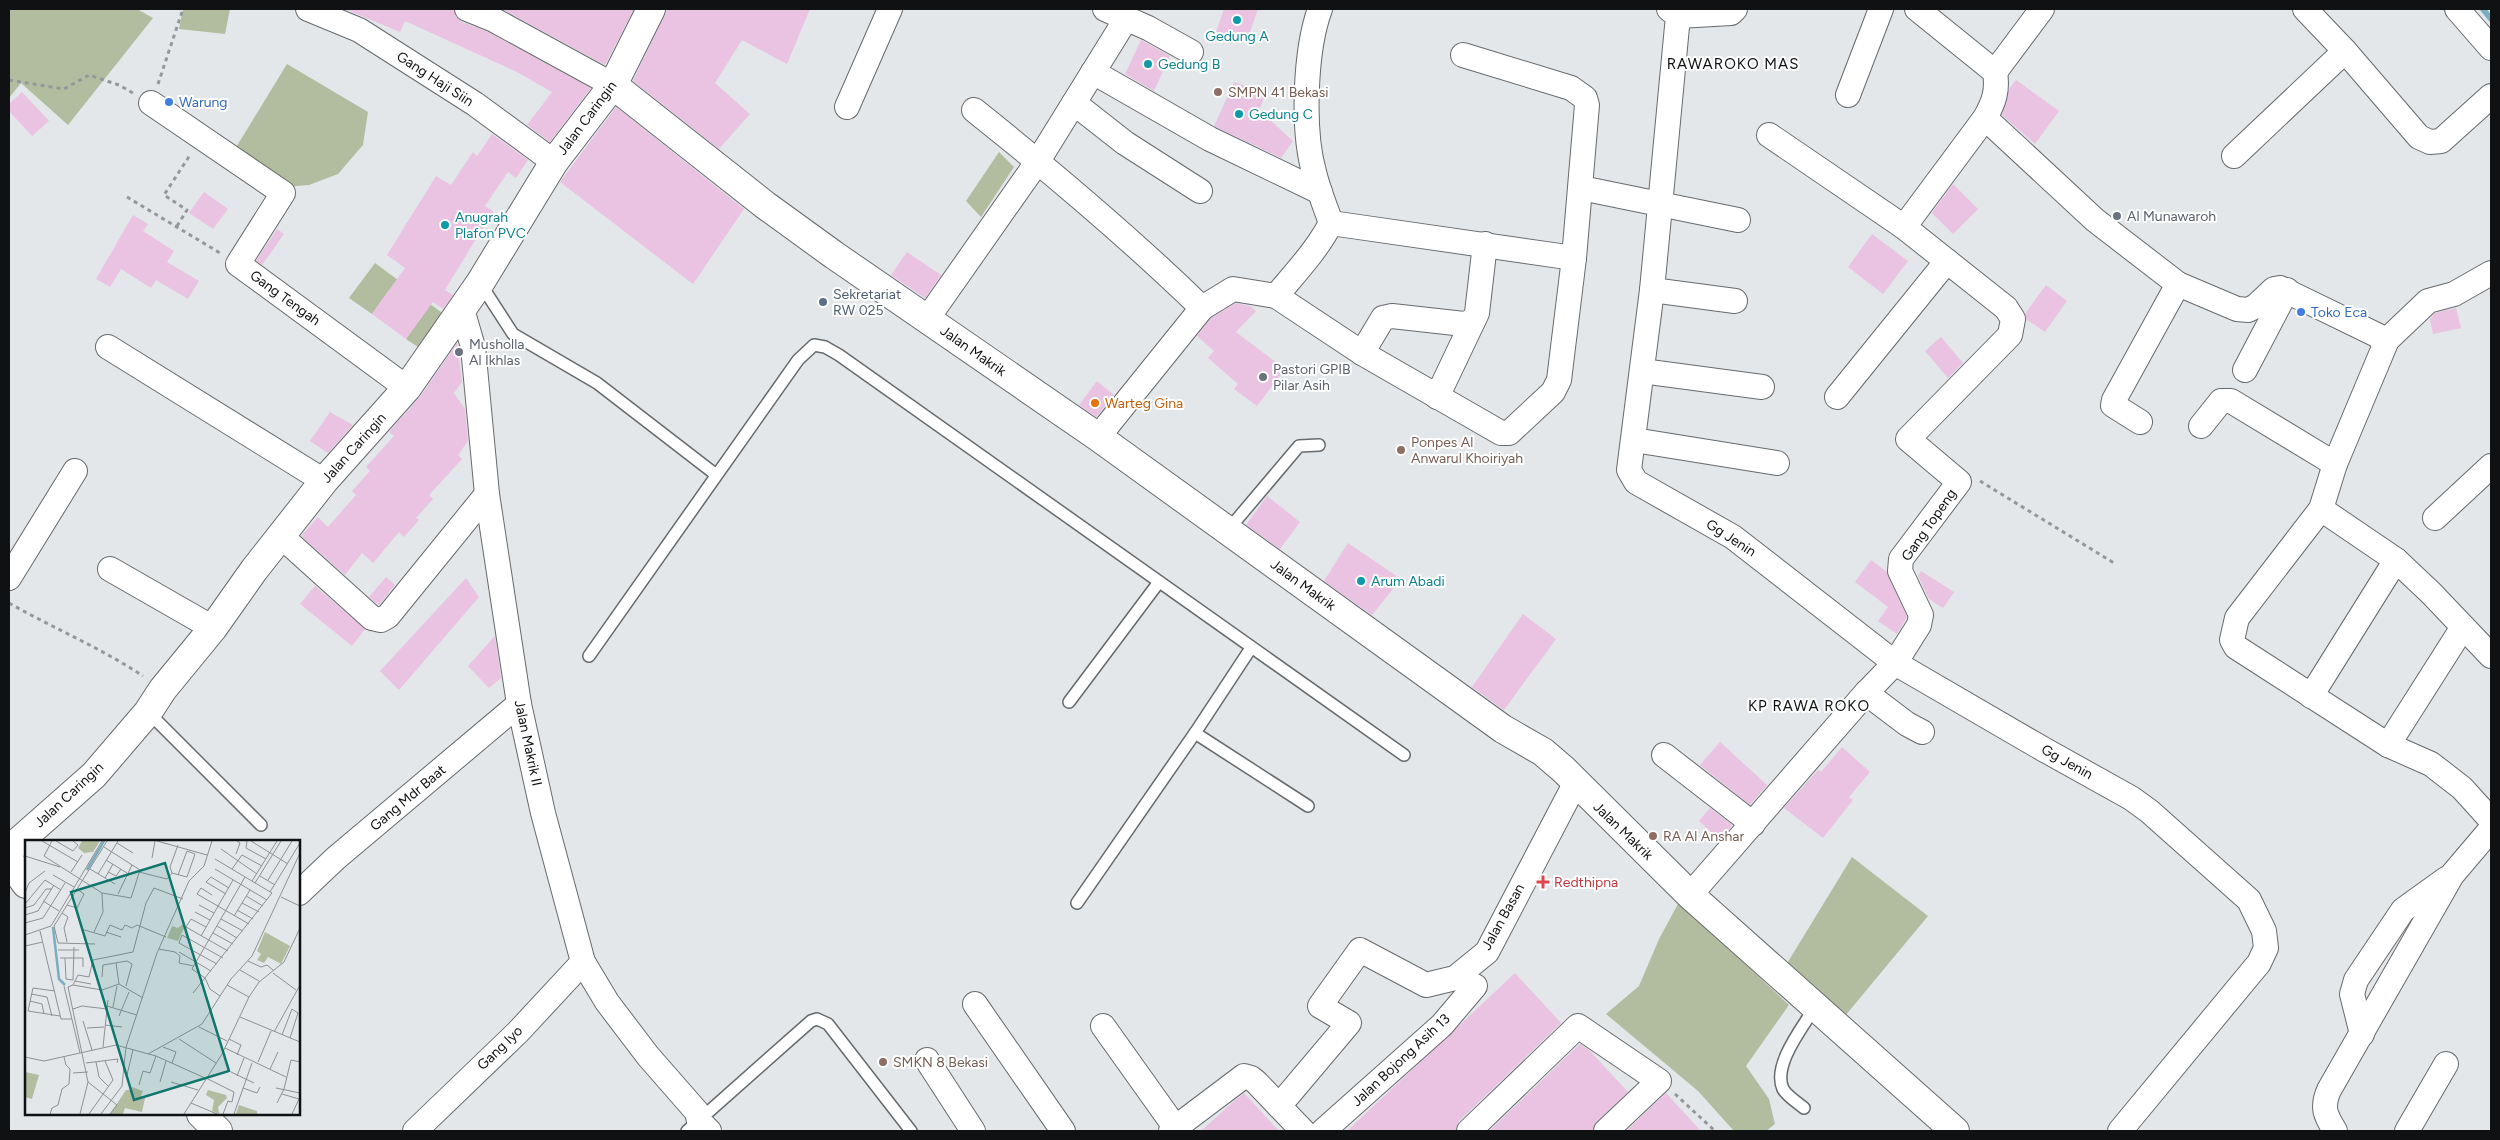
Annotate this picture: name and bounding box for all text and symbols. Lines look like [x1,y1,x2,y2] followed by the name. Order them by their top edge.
[1231,14,1243,26] marker: Gedung A
[1205,28,1269,45] place label: Gedung A
[393,48,477,110] street label: Gang Haji Siin
[1667,55,1799,73] district label: RAWAROKO MAS
[1158,56,1220,73] place label: Gedung B
[1142,58,1154,70] marker: Gedung B
[554,78,620,158] street label: Jalan Caringin
[1228,84,1329,101] place label: SMPN 41 Bekasi
[1212,86,1224,98] marker: SMPN 41 Bekasi
[179,94,228,111] place label: Warung
[163,96,175,108] marker: Warung
[1249,106,1313,123] place label: Gedung C
[1233,108,1245,120] marker: Gedung C
[2127,208,2216,225] place label: Al Munawaroh
[455,209,526,242] place label: Anugrah Plafon PVC
[2111,210,2123,222] marker: Al Munawaroh
[439,219,451,231] marker: Anugrah Plafon PVC
[247,267,324,329] street label: Gang Tengah
[833,286,901,319] place label: Sekretariat RW 025
[817,296,829,308] marker: Sekretariat RW 025
[2311,304,2367,321] place label: Toko Eca
[2295,306,2307,318] marker: Toko Eca
[937,322,1009,380] street label: Jalan Makrik
[469,336,524,369] place label: Musholla Al Ikhlas
[453,346,465,358] marker: Musholla Al Ikhlas
[1273,361,1351,394] place label: Pastori GPIB Pilar Asih
[1257,371,1269,383] marker: Pastori GPIB Pilar Asih
[1105,395,1183,412] place label: Warteg Gina
[1089,397,1101,409] marker: Warteg Gina
[318,409,390,486] street label: Jalan Caringin
[1411,434,1523,467] place label: Ponpes Al Anwarul Khoiriyah
[1395,444,1407,456] marker: Ponpes Al Anwarul Khoiriyah
[1898,486,1960,564] street label: Gang Topeng
[1703,516,1759,560] street label: Gg Jenin
[1267,556,1339,614] street label: Jalan Makrik
[1371,573,1445,590] place label: Arum Abadi
[1355,575,1367,587] marker: Arum Abadi
[1748,697,1870,715] district label: KP RAWA ROKO
[511,698,545,788] street label: Jalan Makrik II
[2038,741,2096,783] street label: Gg Jenin
[31,759,107,831] street label: Jalan Caringin
[367,761,449,835] street label: Gang Mdr Baat
[1590,798,1657,864] street label: Jalan Makrik
[1663,828,1745,845] place label: RA Al Anshar
[1647,830,1659,842] marker: RA Al Anshar
[25,840,300,1115] inset map
[1554,874,1618,891] place label: Redthipna
[1536,875,1550,889] marker: Redthipna
[1478,881,1528,953] street label: Jalan Basan
[1348,1010,1454,1110] street label: Jalan Bojong Asih 13
[474,1022,526,1074] street label: Gang Iyo
[893,1054,988,1071] place label: SMKN 8 Bekasi
[877,1056,889,1068] marker: SMKN 8 Bekasi

